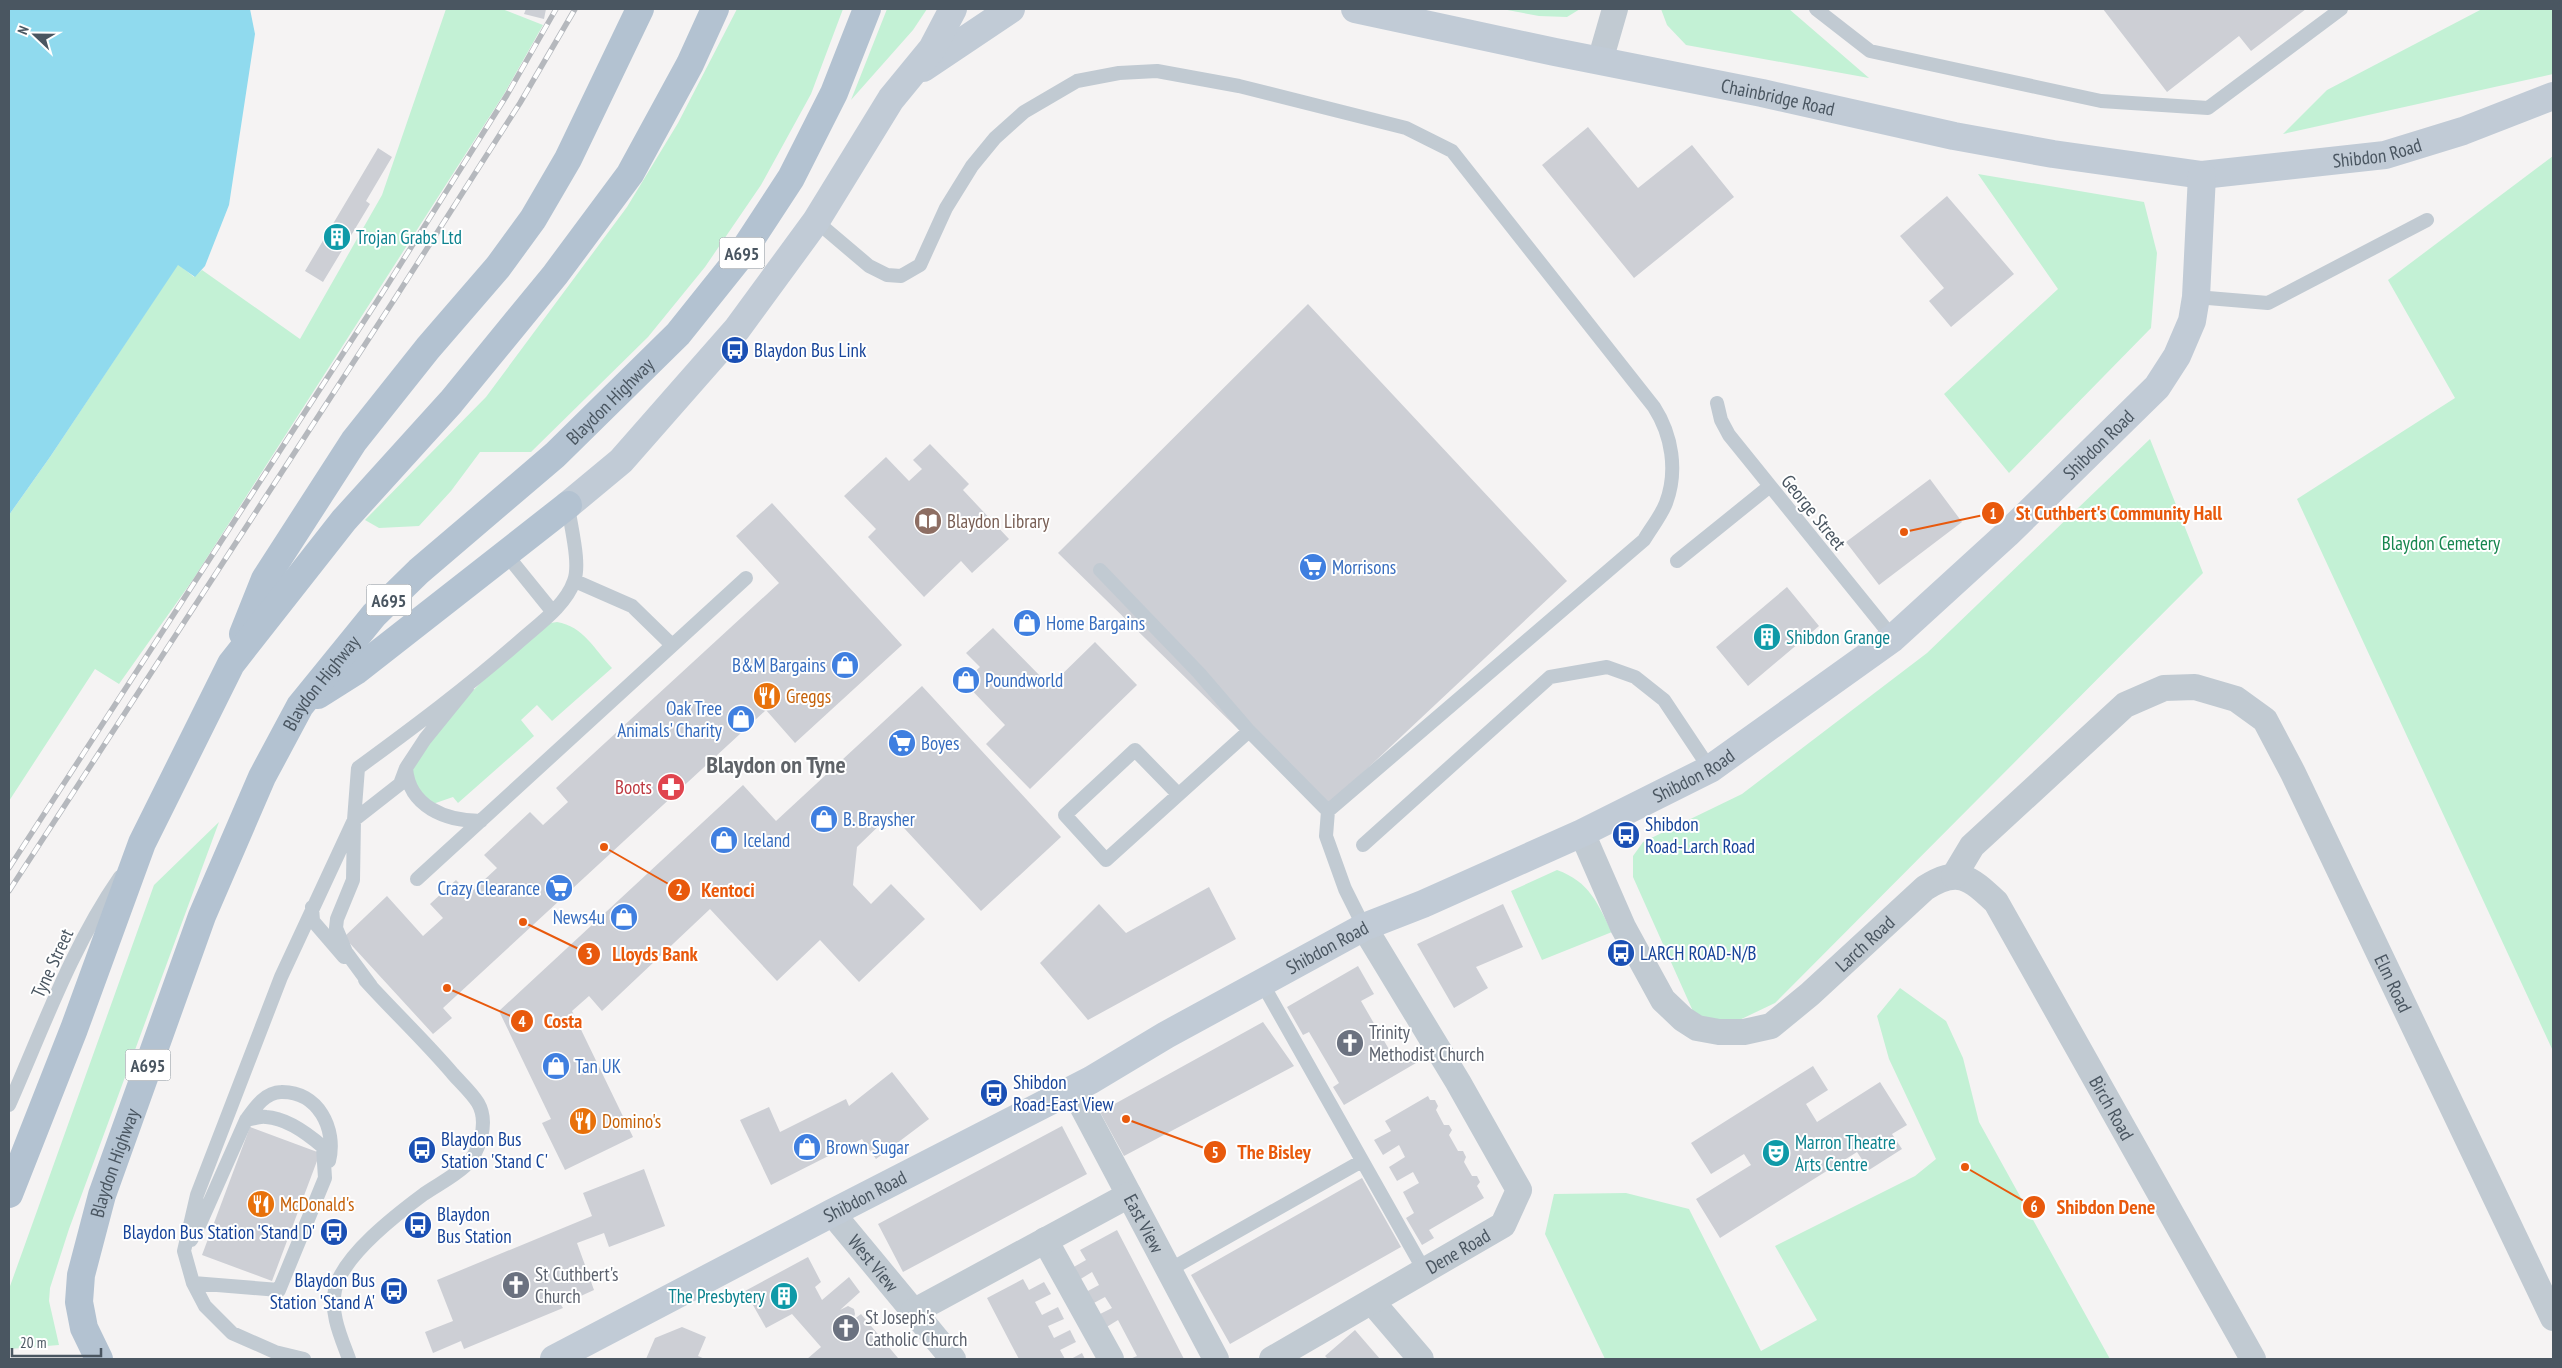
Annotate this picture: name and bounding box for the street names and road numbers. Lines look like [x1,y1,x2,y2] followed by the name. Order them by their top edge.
[1719,73,1837,121] street label: Chainbridge Road
[2331,132,2424,173] street label: Shibdon Road
[720,238,764,268] road number: A695
[561,352,660,449] street label: Blaydon Highway
[2058,404,2139,485] street label: Shibdon Road
[1776,470,1852,555] street label: George Street
[366,584,412,616] road number: A695
[277,630,365,735] street label: Blaydon Highway
[1648,743,1739,808] street label: Shibdon Road
[1830,910,1899,977] street label: Larch Road
[1282,915,1372,979] street label: Shibdon Road
[26,924,79,1001] street label: Tyne Street
[2369,950,2417,1016] street label: Elm Road
[126,1050,170,1080] road number: A695
[2084,1072,2139,1144] street label: Birch Road
[85,1104,144,1220] street label: Blaydon Highway
[819,1165,910,1227] street label: Shibdon Road
[1119,1190,1170,1257] street label: East View
[1421,1223,1495,1279] street label: Dene Road
[843,1230,905,1297] street label: West View

